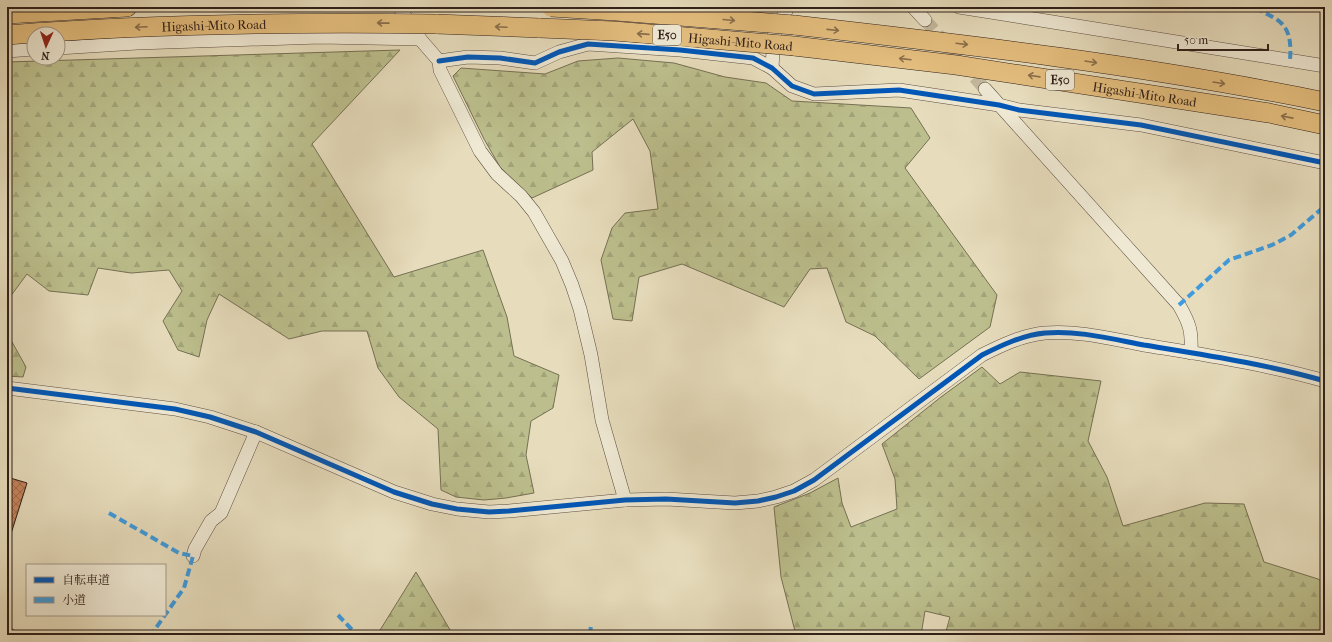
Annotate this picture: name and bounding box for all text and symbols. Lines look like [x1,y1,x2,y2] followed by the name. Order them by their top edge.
[161,16,267,34] street label: Higashi-Mito Road
[722,16,735,23] one-way arrow
[377,19,390,27] one-way arrow
[135,23,148,30] one-way arrow
[495,23,508,30] one-way arrow
[653,25,681,45] road number: E50
[26,26,66,66] north arrow
[826,26,839,33] one-way arrow
[1178,26,1268,52] scale bar
[637,30,650,37] one-way arrow
[688,30,794,53] street label: Higashi-Mito Road
[1184,33,1208,47] text: 50 m
[955,40,968,48] one-way arrow
[40,49,50,62] text: N
[899,55,912,63] one-way arrow
[1084,58,1097,66] one-way arrow
[1046,70,1074,90] road number: E50
[1028,72,1041,80] one-way arrow
[1092,79,1199,109] street label: Higashi-Mito Road
[1212,79,1225,87] one-way arrow
[1281,112,1294,120] one-way arrow
[26,564,166,616] legend
[62,573,110,587] text: 自転車道
[62,593,86,607] text: 小道

